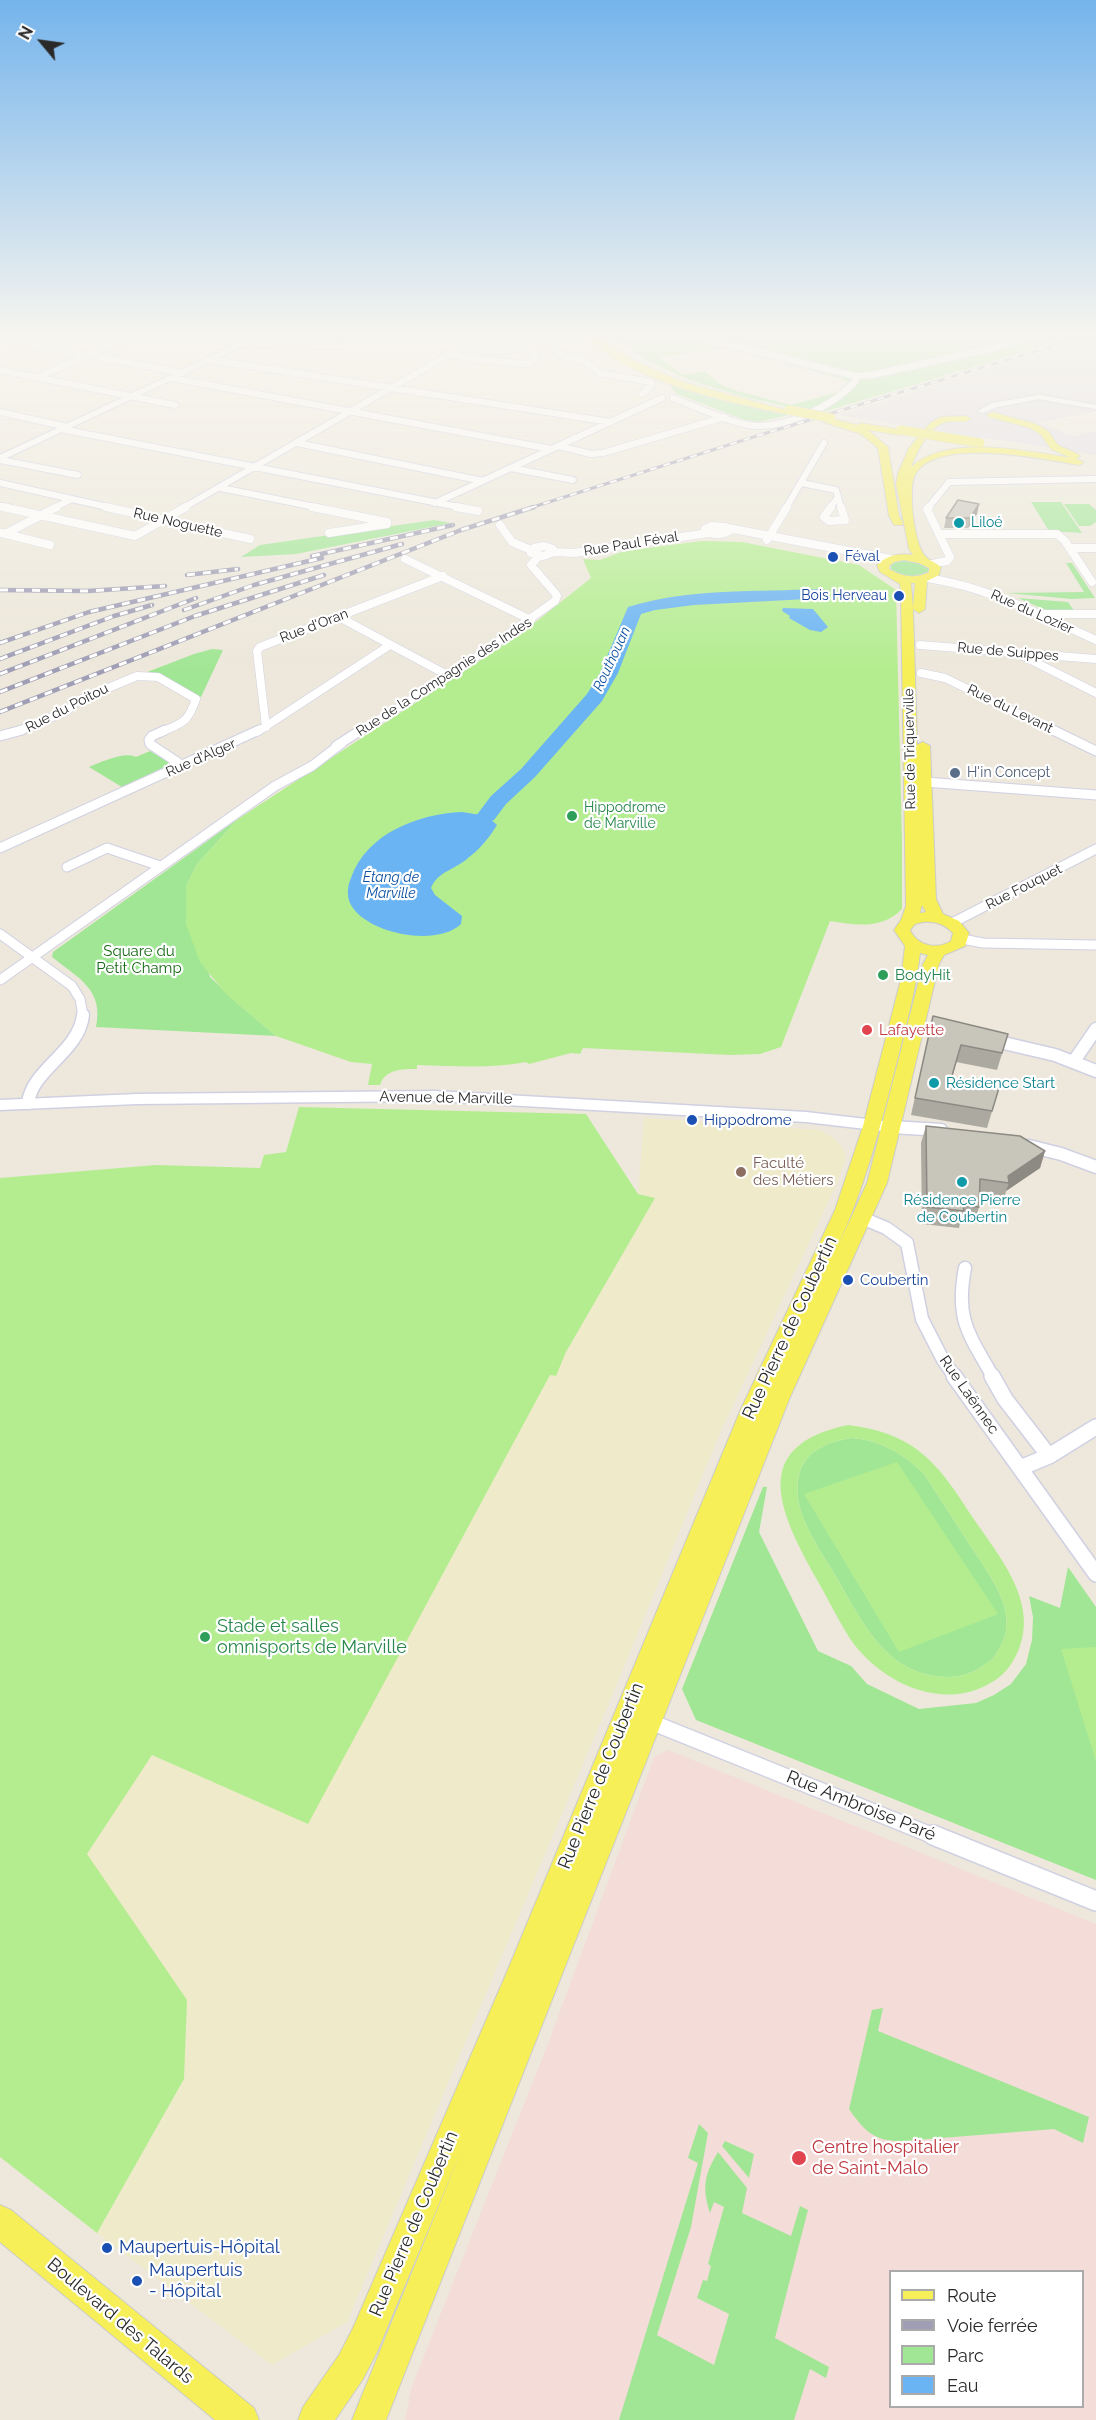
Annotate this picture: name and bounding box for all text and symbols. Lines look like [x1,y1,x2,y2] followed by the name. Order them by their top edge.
[12,12,72,72] north arrow
[15,23,37,43] text: N
[132,505,224,541] street label: Rue Noguette
[971,515,1003,531] place label: Liloé
[952,516,966,530] marker: Liloé
[582,528,680,560] street label: Rue Paul Féval
[845,549,880,565] place label: Féval
[826,550,840,564] marker: Féval
[988,586,1076,638] street label: Rue du Lozier
[801,588,887,604] place label: Bois Herveau
[892,589,906,603] marker: Bois Herveau
[277,605,351,647] street label: Rue d'Oran
[353,614,535,740] street label: Rue de la Compagnie des Indes
[590,624,634,694] water label: Routhouan
[957,639,1059,665] street label: Rue de Suippes
[23,680,111,736] street label: Rue du Poitou
[964,681,1056,737] street label: Rue du Levant
[901,688,919,810] street label: Rue de Triquerville
[163,735,239,781] street label: Rue d'Alger
[967,765,1050,781] place label: H'in Concept
[948,766,962,780] marker: H'in Concept
[584,800,666,832] place label: Hippodrome de Marville
[565,809,579,823] marker: Hippodrome de Marville
[983,861,1065,913] street label: Rue Fouquet
[363,870,419,903] water label: Étang de Marville
[96,942,182,977] park label: Square du Petit Champ
[895,966,951,984] place label: BodyHit
[876,968,890,982] marker: BodyHit
[879,1021,944,1039] place label: Lafayette
[860,1023,874,1037] marker: Lafayette
[946,1074,1055,1092] place label: Résidence Start
[927,1076,941,1090] marker: Résidence Start
[379,1088,513,1108] street label: Avenue de Marville
[704,1111,792,1129] place label: Hippodrome
[685,1113,699,1127] marker: Hippodrome
[753,1154,834,1189] place label: Faculté des Métiers
[734,1165,748,1179] marker: Faculté des Métiers
[955,1175,969,1189] marker: Résidence Pierre de Coubertin
[903,1191,1021,1226] place label: Résidence Pierre de Coubertin
[738,1233,842,1423] street label: Rue Pierre de Coubertin
[860,1271,928,1289] place label: Coubertin
[841,1273,855,1287] marker: Coubertin
[935,1352,1003,1438] street label: Rue Laënnec
[217,1616,407,1658] place label: Stade et salles omnisports de Marville
[198,1630,212,1644] marker: Stade et salles omnisports de Marville
[554,1680,648,1872] street label: Rue Pierre de Coubertin
[783,1766,939,1846] street label: Rue Ambroise Paré
[365,2128,463,2320] street label: Rue Pierre de Coubertin
[812,2137,959,2180] place label: Centre hospitalier de Saint-Malo
[790,2149,808,2167] marker: Centre hospitalier de Saint-Malo
[119,2237,280,2259] place label: Maupertuis-Hôpital
[100,2241,114,2255] marker: Maupertuis-Hôpital
[42,2254,198,2388] street label: Boulevard des Talards
[149,2260,243,2302] place label: Maupertuis - Hôpital
[889,2270,1084,2408] legend
[130,2274,144,2288] marker: Maupertuis - Hôpital
[947,2285,996,2306] text: Route
[947,2315,1038,2336] text: Voie ferrée
[947,2345,984,2366] text: Parc
[947,2375,978,2396] text: Eau

